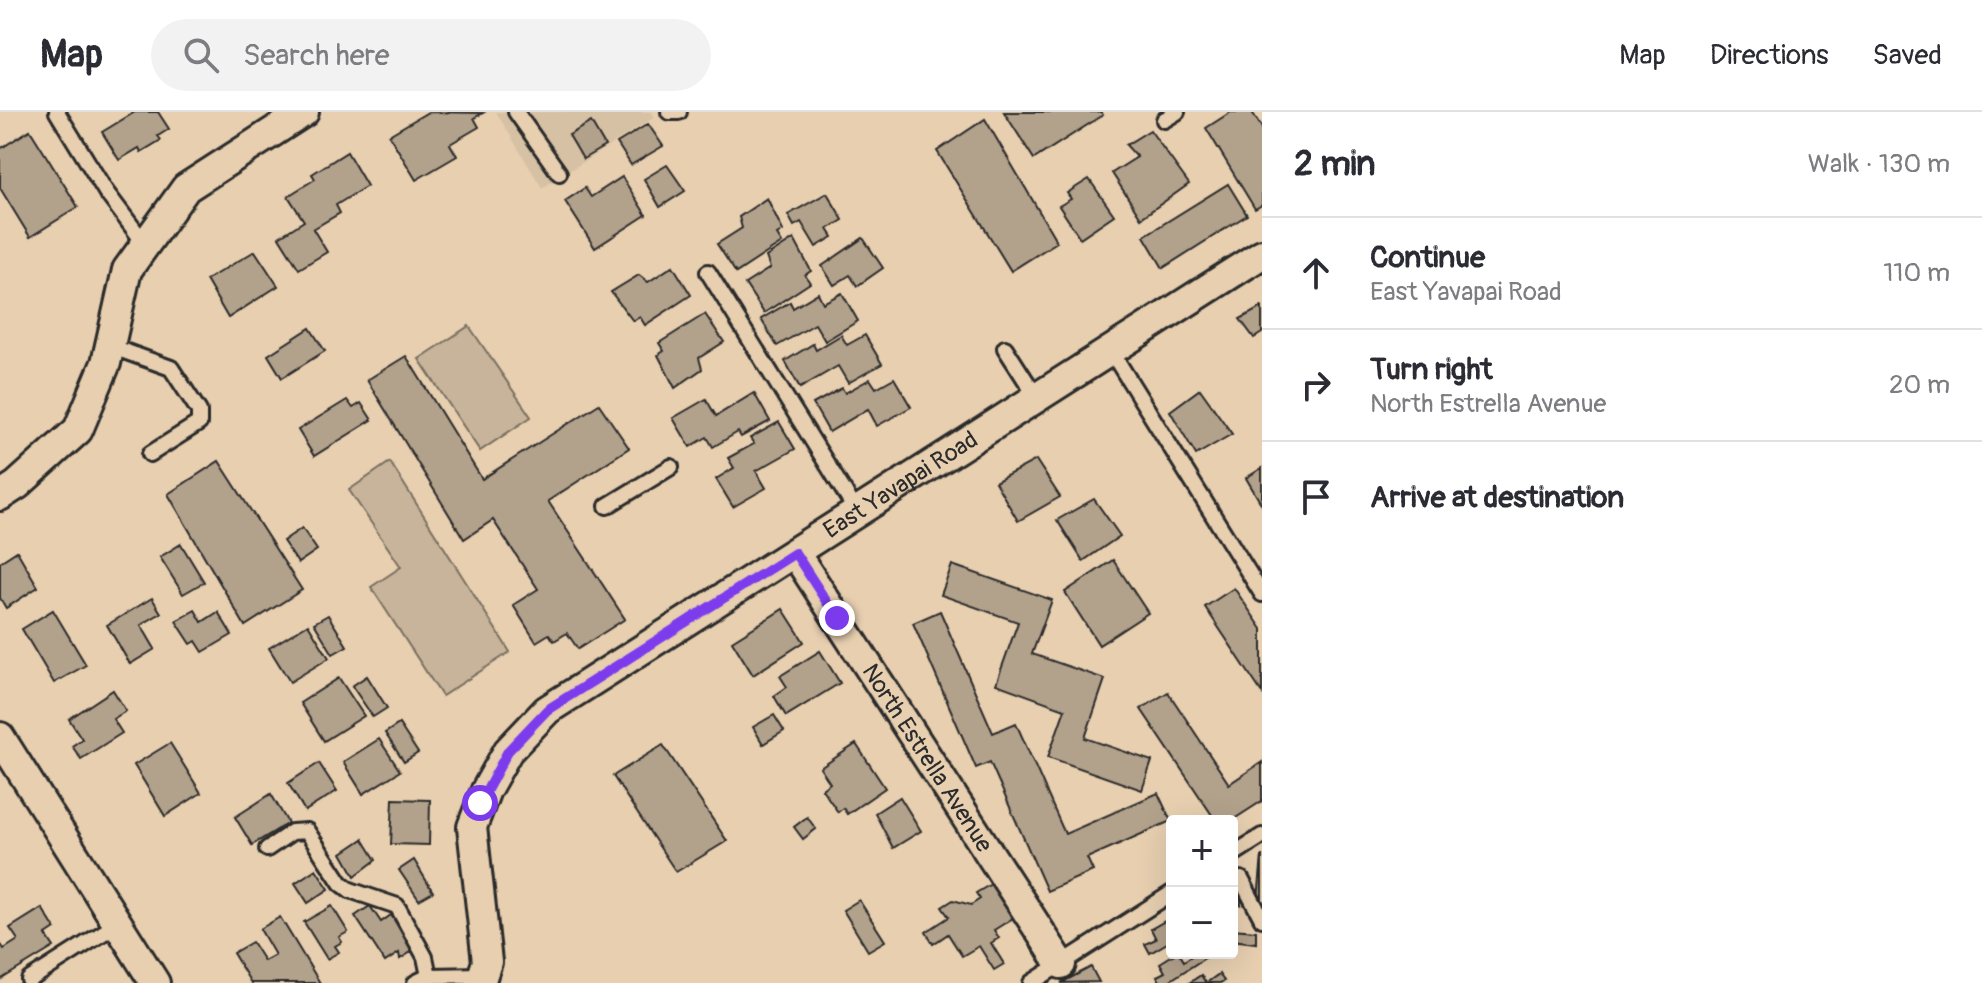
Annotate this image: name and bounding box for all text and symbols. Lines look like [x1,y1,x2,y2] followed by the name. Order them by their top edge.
[151,19,711,91] search box
[40,31,103,79] text: Map
[179,33,223,77] icon: search
[243,37,390,74] text: Search here
[1619,38,1666,73] text: Map
[1710,38,1829,73] text: Directions
[1873,38,1942,73] text: Saved
[1294,143,1376,186] text: 2 min
[1808,148,1950,180] text: Walk · 130 m
[1370,239,1485,276] text: Continue
[1294,251,1338,295] icon: ahead
[1883,257,1950,289] text: 110 m
[1370,276,1562,308] text: East Yavapai Road
[1370,351,1493,388] text: Turn right
[1294,363,1338,407] icon: right
[1889,369,1950,401] text: 20 m
[1370,388,1606,420] text: North Estrella Avenue
[818,425,983,544] street label: East Yavapai Road
[1294,475,1338,519] icon: arrive
[1370,479,1624,516] text: Arrive at destination
[819,600,855,636] route end
[856,658,999,858] street label: North Estrella Avenue
[462,785,498,821] route start
[1166,815,1238,959] map controls
[1166,815,1238,887] button: +
[1166,887,1238,959] button: −

